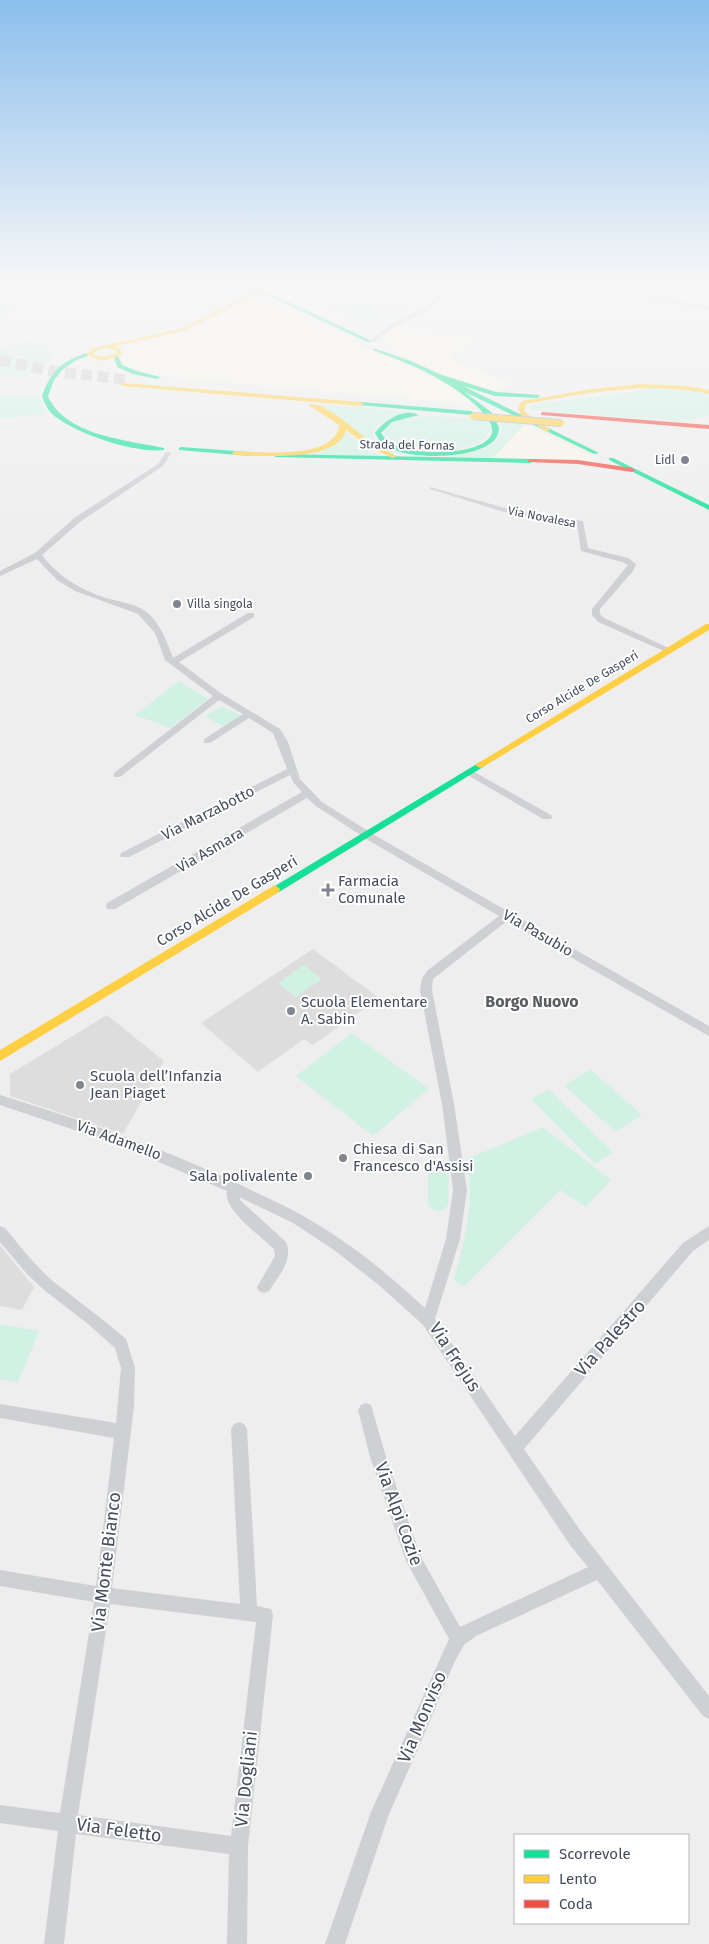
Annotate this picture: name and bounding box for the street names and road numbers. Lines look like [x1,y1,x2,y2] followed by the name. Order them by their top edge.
[359,437,455,453] street label: Strada del Fornas
[507,504,577,530] street label: Via Novalesa
[523,648,641,726] street label: Corso Alcide De Gasperi
[159,782,257,844] street label: Via Marzabotto
[173,824,247,876] street label: Via Asmara
[153,852,301,950] street label: Corso Alcide De Gasperi
[500,906,576,960] street label: Via Pasubio
[74,1116,164,1164] street label: Via Adamello
[570,1295,650,1381] street label: Via Palestro
[425,1318,485,1396] street label: Via Frejus
[370,1459,428,1569] street label: Via Alpi Cozie
[87,1491,125,1633] street label: Via Monte Bianco
[393,1668,451,1766] street label: Via Monviso
[230,1730,262,1828] street label: Via Dogliani
[75,1813,163,1847] street label: Via Feletto

